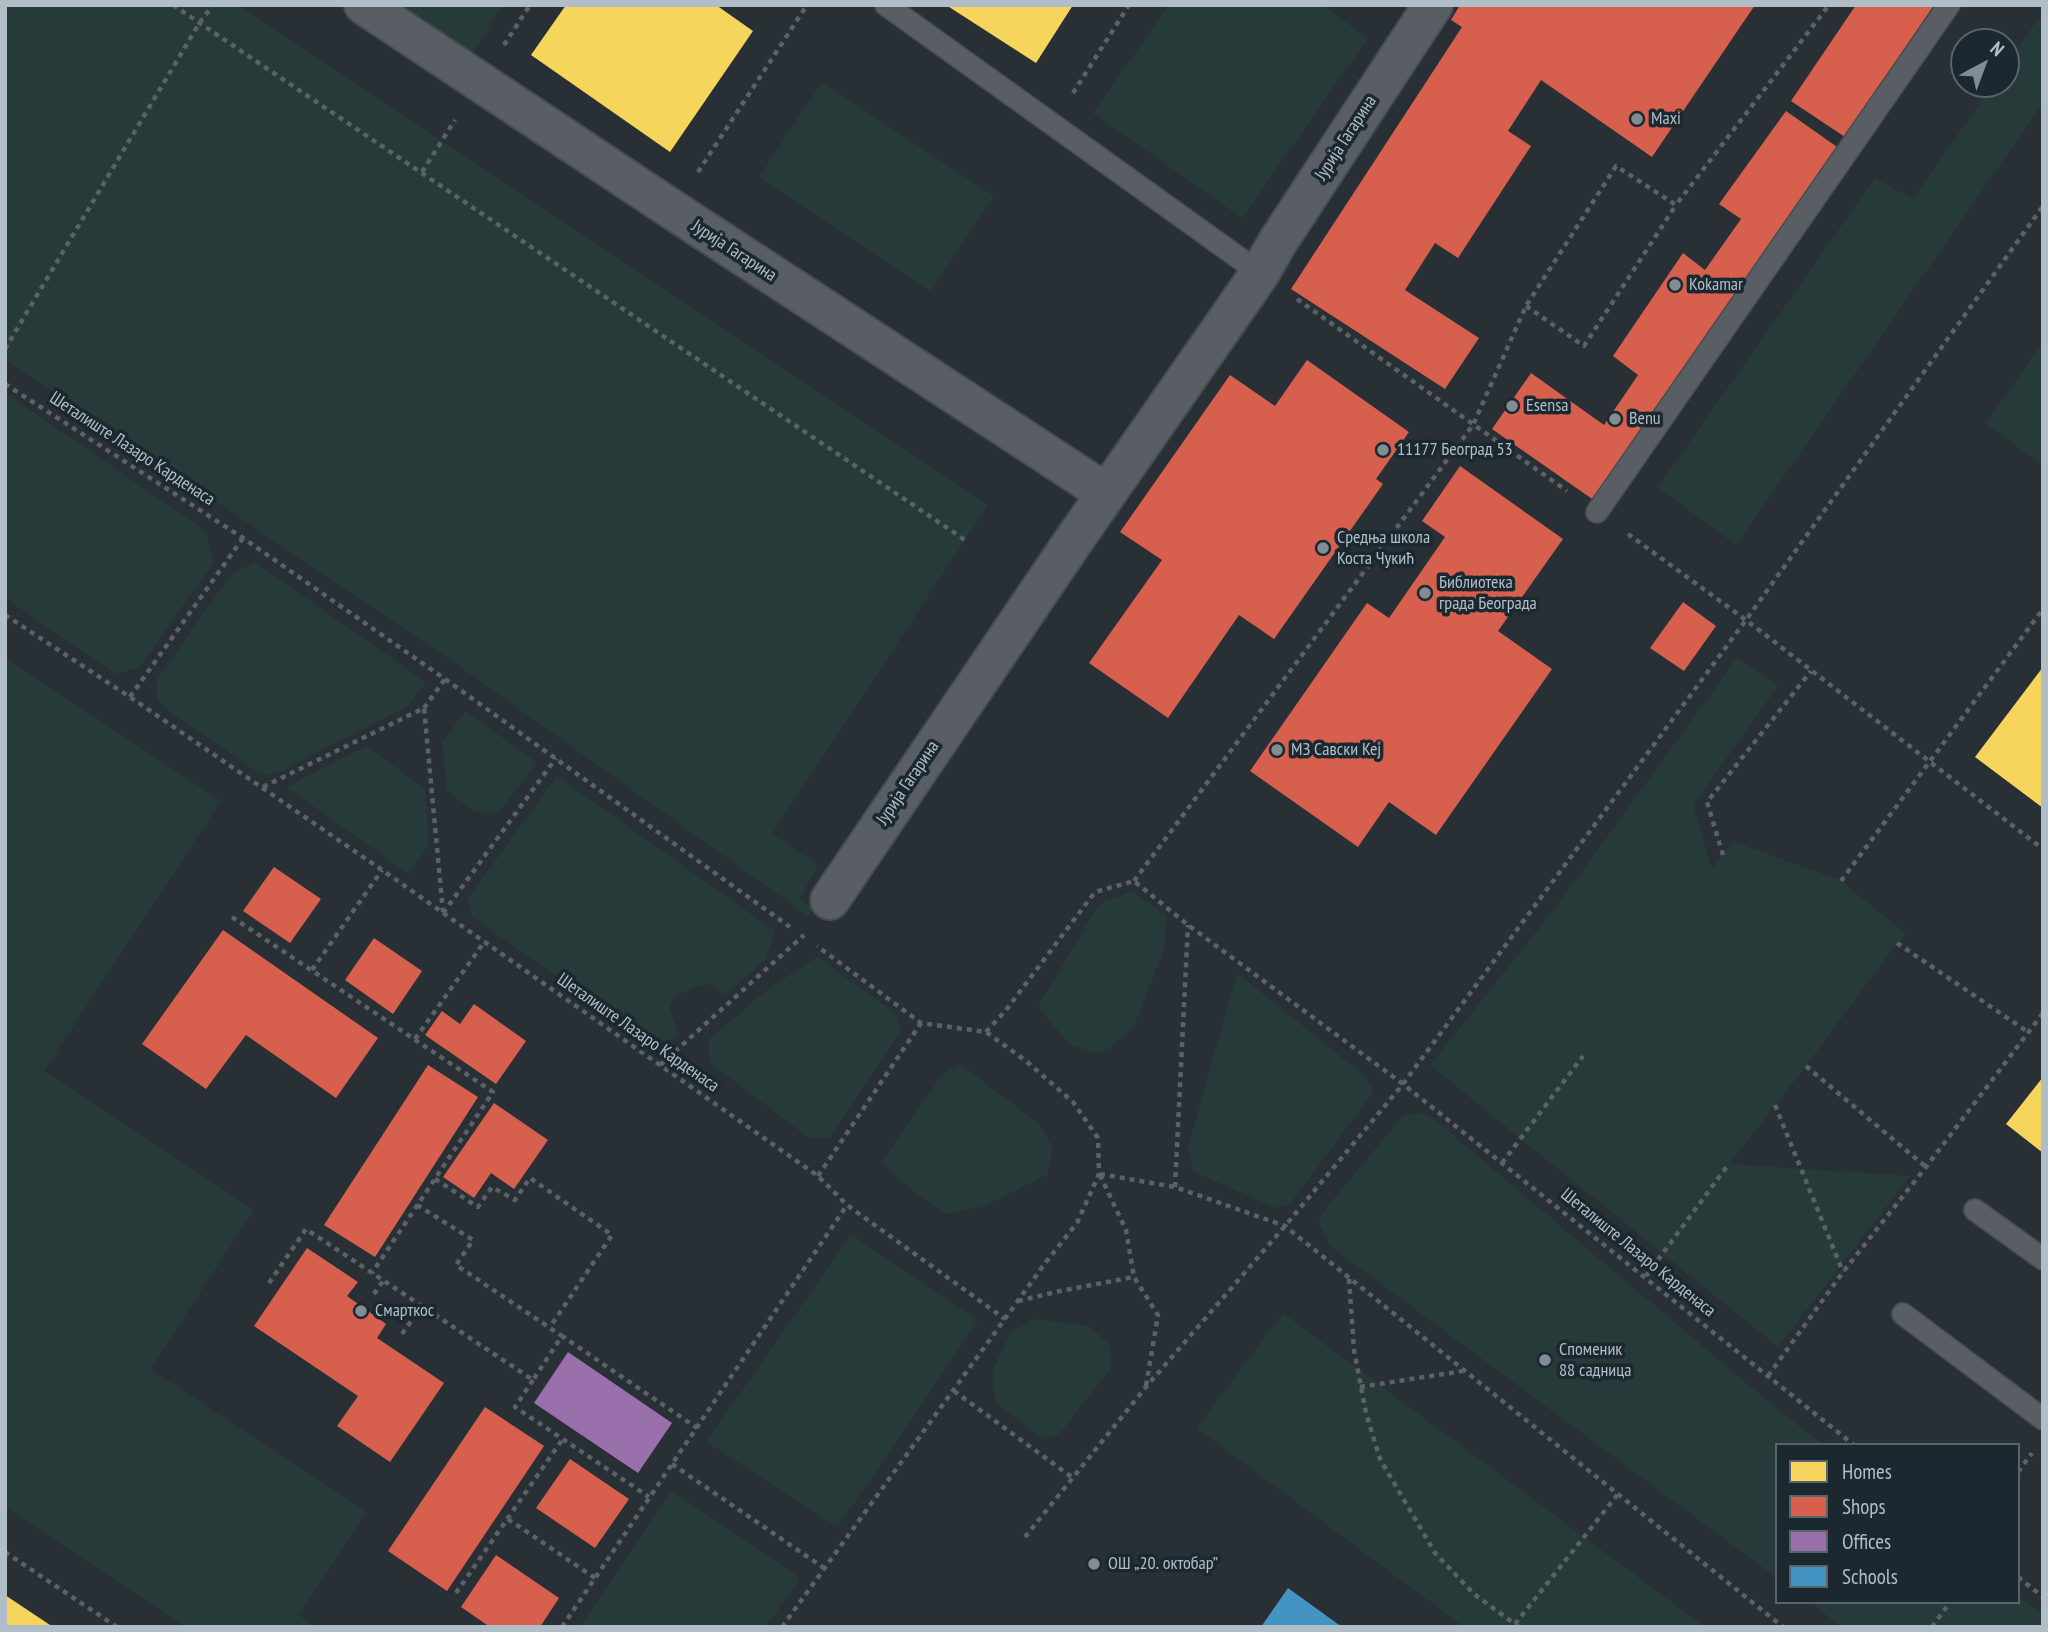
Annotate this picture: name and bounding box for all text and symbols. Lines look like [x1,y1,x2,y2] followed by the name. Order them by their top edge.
[1950,28,2020,98] north arrow
[1986,36,2009,61] text: N
[1311,91,1381,185] street label: Јурија Гагарина
[1651,108,1681,130] place label: Maxi
[1629,111,1645,127] marker: Maxi
[687,216,781,286] street label: Јурија Гагарина
[1689,274,1743,296] place label: Kokamar
[1667,277,1683,293] marker: Kokamar
[45,387,219,511] street label: Шеталиште Лазаро Карденаса
[1526,395,1568,417] place label: Esensa
[1504,398,1520,414] marker: Esensa
[1629,408,1661,430] place label: Benu
[1607,411,1623,427] marker: Benu
[1397,439,1513,461] place label: 11177 Београд 53
[1375,442,1391,458] marker: 11177 Београд 53
[1337,527,1430,570] place label: Средња школа Коста Чукић
[1315,540,1331,556] marker: Средња школа Коста Чукић
[1439,572,1537,614] place label: Библиотека града Београда
[1417,585,1433,601] marker: Библиотека града Београда
[872,737,944,829] street label: Јурија Гагарина
[1291,739,1381,761] place label: МЗ Савски Кеј
[1269,742,1285,758] marker: МЗ Савски Кеј
[553,969,723,1097] street label: Шеталиште Лазаро Карденаса
[1556,1184,1720,1322] street label: Шеталиште Лазаро Карденаса
[375,1300,434,1322] place label: Смарткос
[353,1303,369,1319] marker: Смарткос
[1559,1339,1631,1382] place label: Споменик 88 садница
[1537,1352,1553,1368] marker: Споменик 88 садница
[1775,1443,2020,1604] legend
[1842,1458,1892,1485] text: Homes
[1842,1493,1886,1520] text: Shops
[1842,1528,1891,1555] text: Offices
[1108,1553,1218,1575] place label: ОШ „20. октобар”
[1086,1556,1102,1572] marker: ОШ „20. октобар”
[1842,1563,1898,1590] text: Schools

